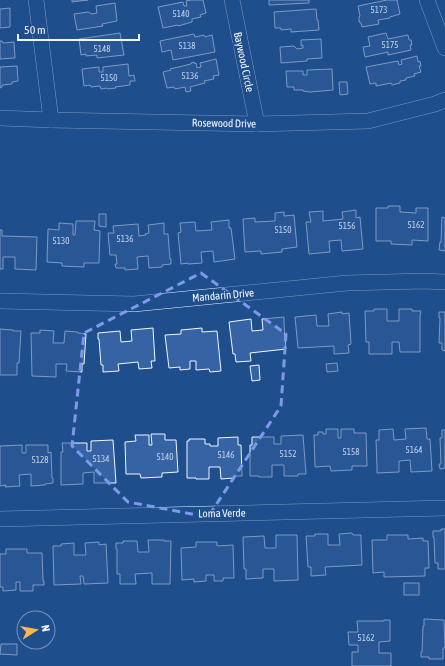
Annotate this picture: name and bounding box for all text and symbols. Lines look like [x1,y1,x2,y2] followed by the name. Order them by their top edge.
[371,5,387,15] house number: 5173
[173,9,189,19] house number: 5140
[18,16,139,42] scale bar
[24,23,46,37] text: 50 m
[232,31,256,93] street label: Baywood Circle
[382,40,398,50] house number: 5175
[179,41,195,51] house number: 5138
[94,44,110,54] house number: 5148
[182,71,198,81] house number: 5136
[101,73,117,83] house number: 5150
[192,116,256,130] street label: Rosewood Drive
[408,220,424,230] house number: 5162
[339,221,355,231] house number: 5156
[275,225,291,235] house number: 5150
[117,234,133,244] house number: 5136
[53,236,69,246] house number: 5130
[192,286,254,304] street label: Mandarin Drive
[406,445,422,455] house number: 5164
[343,447,359,457] house number: 5158
[280,449,296,459] house number: 5152
[218,450,234,460] house number: 5146
[157,452,173,462] house number: 5140
[93,454,109,464] house number: 5134
[32,455,48,465] house number: 5128
[198,507,246,519] street label: Loma Verde
[16,610,56,650] north arrow
[39,624,52,632] text: N
[358,633,374,643] house number: 5162

